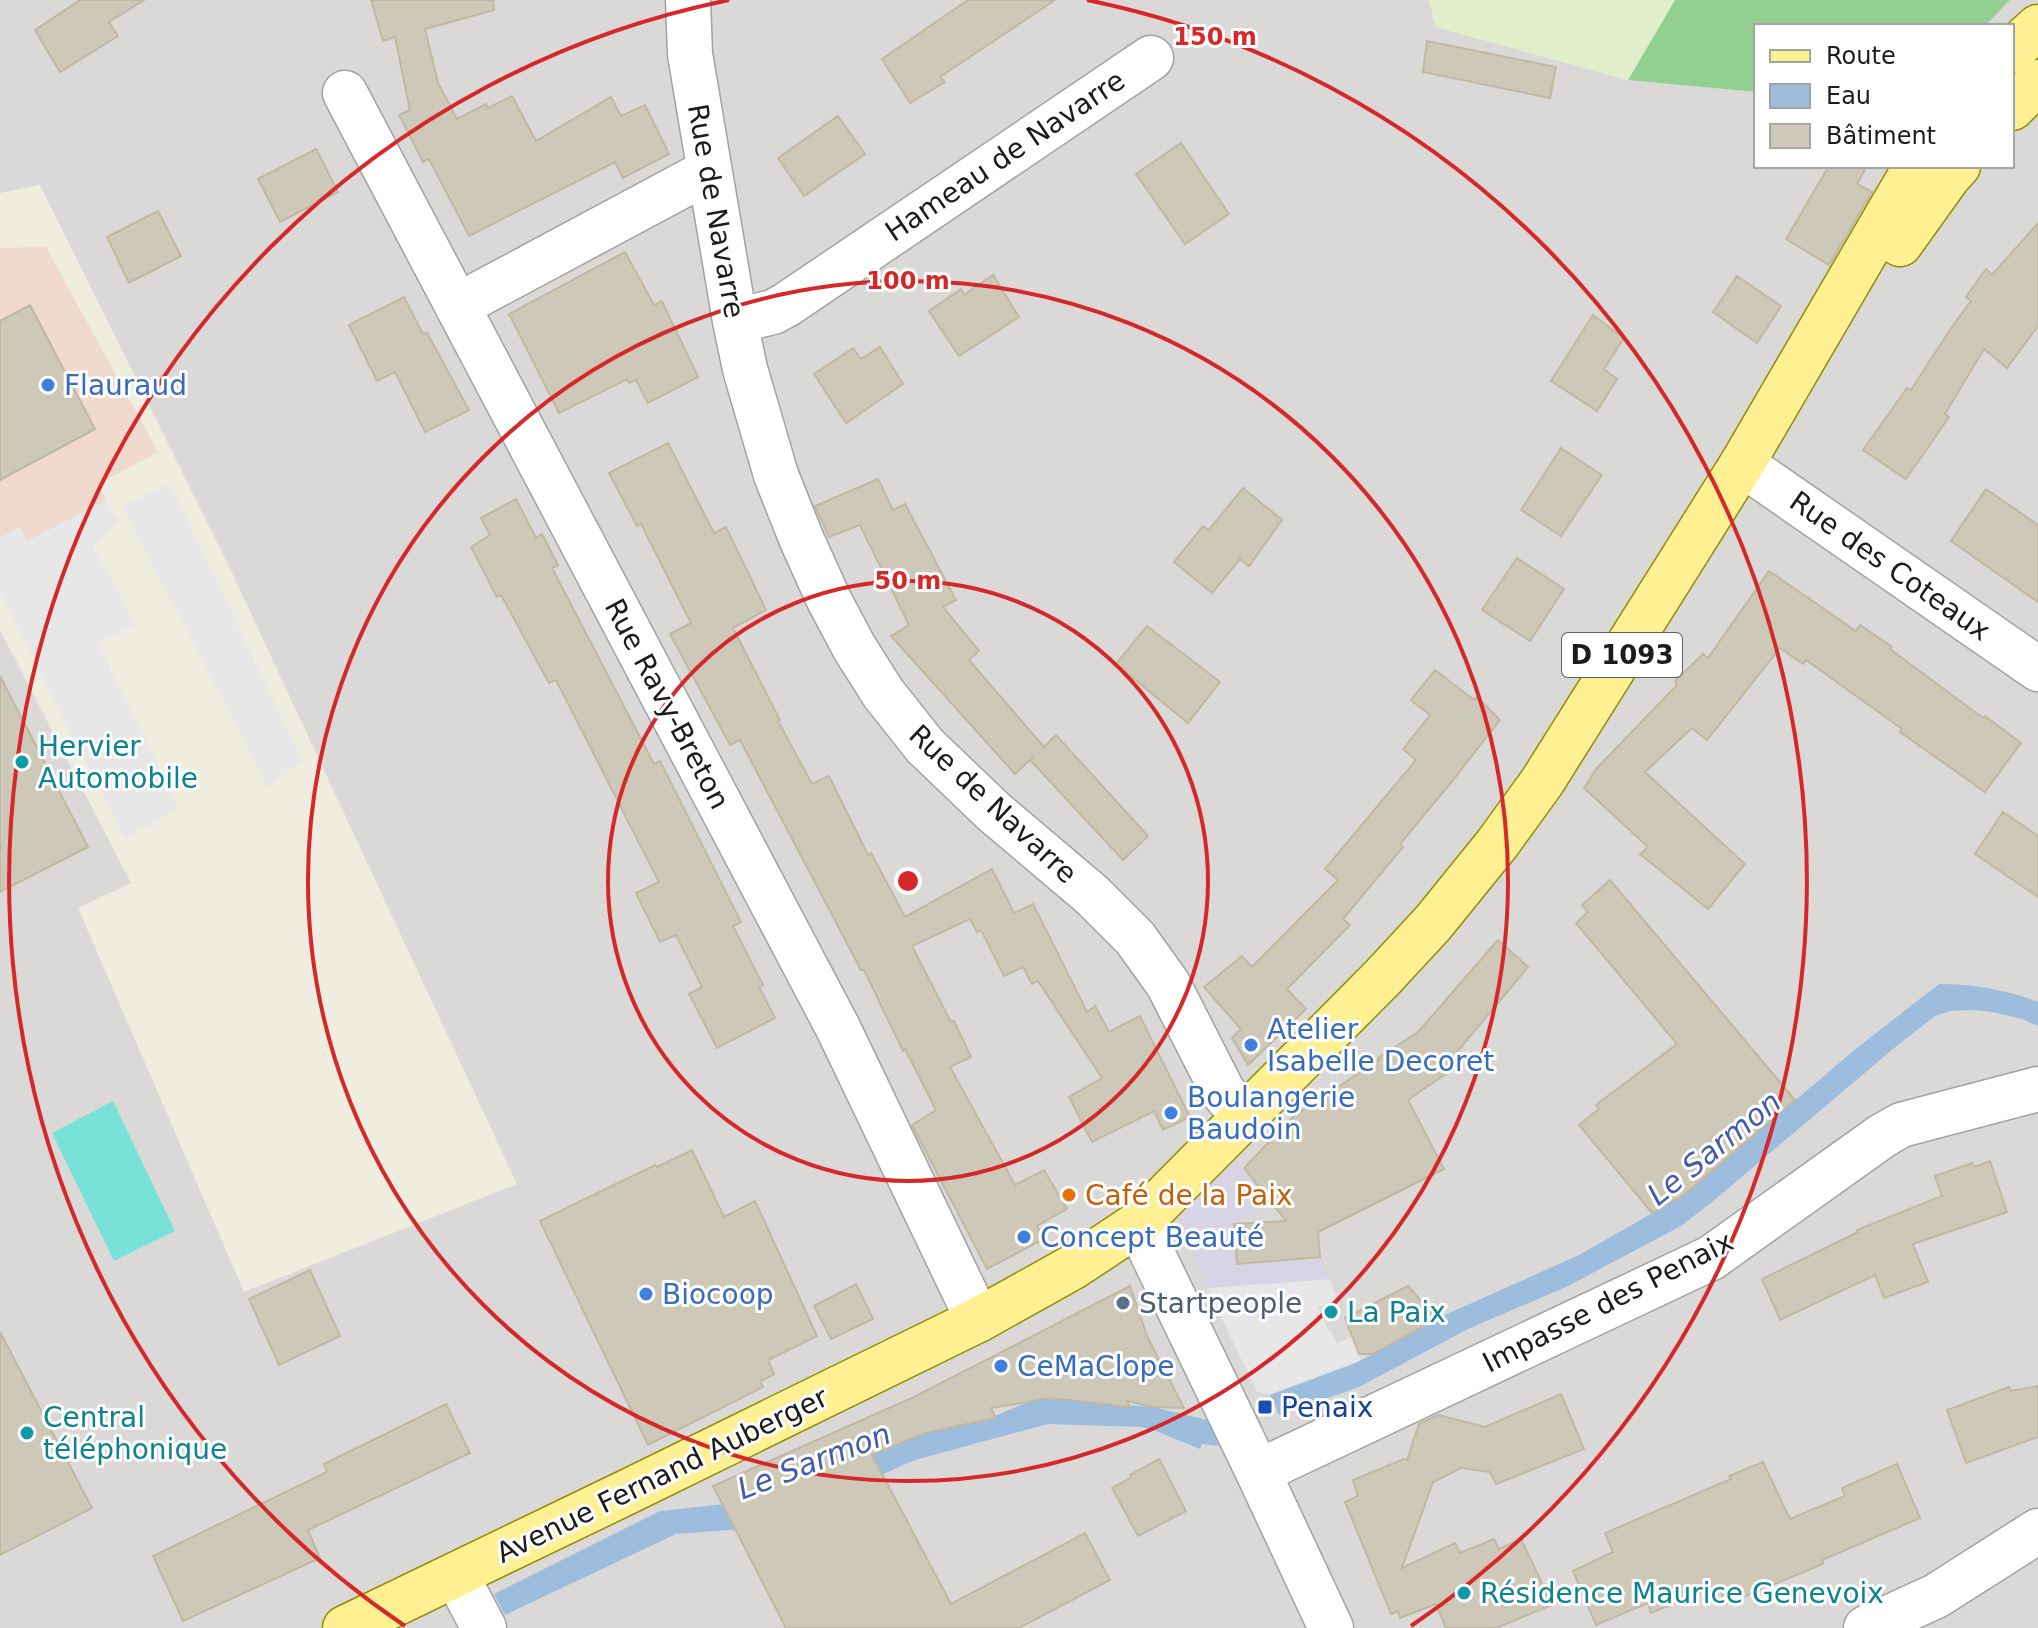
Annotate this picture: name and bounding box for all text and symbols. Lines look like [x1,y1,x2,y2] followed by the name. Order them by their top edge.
[1173,23,1257,51] text: 150 m
[1754,24,2014,168] legend
[1826,42,1896,70] text: Route
[879,64,1131,248] street label: Hameau de Navarre
[1826,82,1871,110] text: Eau
[681,101,751,321] street label: Rue de Navarre
[1826,122,1936,150] text: Bâtiment
[866,267,950,295] text: 100 m
[64,369,187,402] place label: Flauraud
[39,376,57,394] marker: Flauraud
[1783,485,1997,647] street label: Rue des Coteaux
[875,567,941,595] text: 50 m
[598,593,736,815] street label: Rue Ravy-Breton
[1562,633,1682,677] road number: D 1093
[902,718,1084,890] street label: Rue de Navarre
[38,730,198,795] place label: Hervier Automobile
[13,753,31,771] marker: Hervier Automobile
[894,867,922,895] centre of rings
[1267,1013,1494,1078] place label: Atelier Isabelle Decoret
[1242,1036,1260,1054] marker: Atelier Isabelle Decoret
[1187,1081,1355,1146] place label: Boulangerie Baudoin
[1640,1084,1788,1212] water label: Le Sarmon
[1162,1104,1180,1122] marker: Boulangerie Baudoin
[1085,1179,1293,1212] place label: Café de la Paix
[1060,1186,1078,1204] marker: Café de la Paix
[1040,1221,1264,1254] place label: Concept Beauté
[1477,1225,1739,1379] street label: Impasse des Penaix
[1015,1228,1033,1246] marker: Concept Beauté
[662,1278,774,1311] place label: Biocoop
[637,1285,655,1303] marker: Biocoop
[1139,1287,1302,1320] place label: Startpeople
[1114,1294,1132,1312] marker: Startpeople
[1347,1296,1446,1329] place label: La Paix
[1322,1303,1340,1321] marker: La Paix
[1017,1350,1175,1383] place label: CeMaClope
[992,1357,1010,1375] marker: CeMaClope
[491,1380,833,1570] street label: Avenue Fernand Auberger
[1281,1391,1373,1424] place label: Penaix
[1256,1398,1274,1416] marker: Penaix
[43,1401,227,1466] place label: Central téléphonique
[733,1416,895,1506] water label: Le Sarmon
[18,1424,36,1442] marker: Central téléphonique
[1480,1577,1884,1610] place label: Résidence Maurice Genevoix
[1455,1584,1473,1602] marker: Résidence Maurice Genevoix

